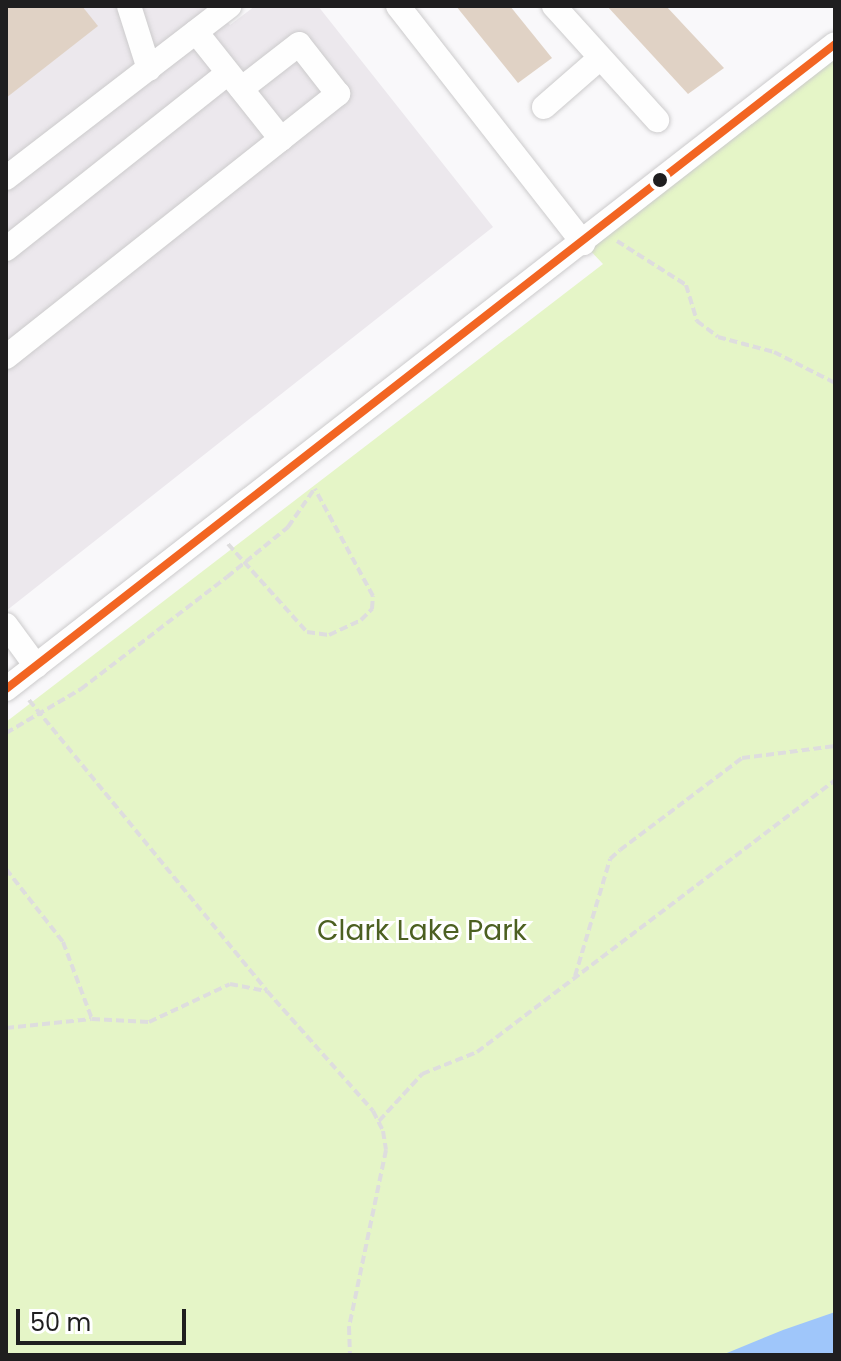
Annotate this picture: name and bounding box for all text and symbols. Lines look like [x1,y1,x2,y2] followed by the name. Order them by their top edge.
[652,172,668,188] unlabelled marker
[317,914,527,948] park label: Clark Lake Park
[20,1293,190,1343] scale bar
[30,1306,91,1339] text: 50 m

